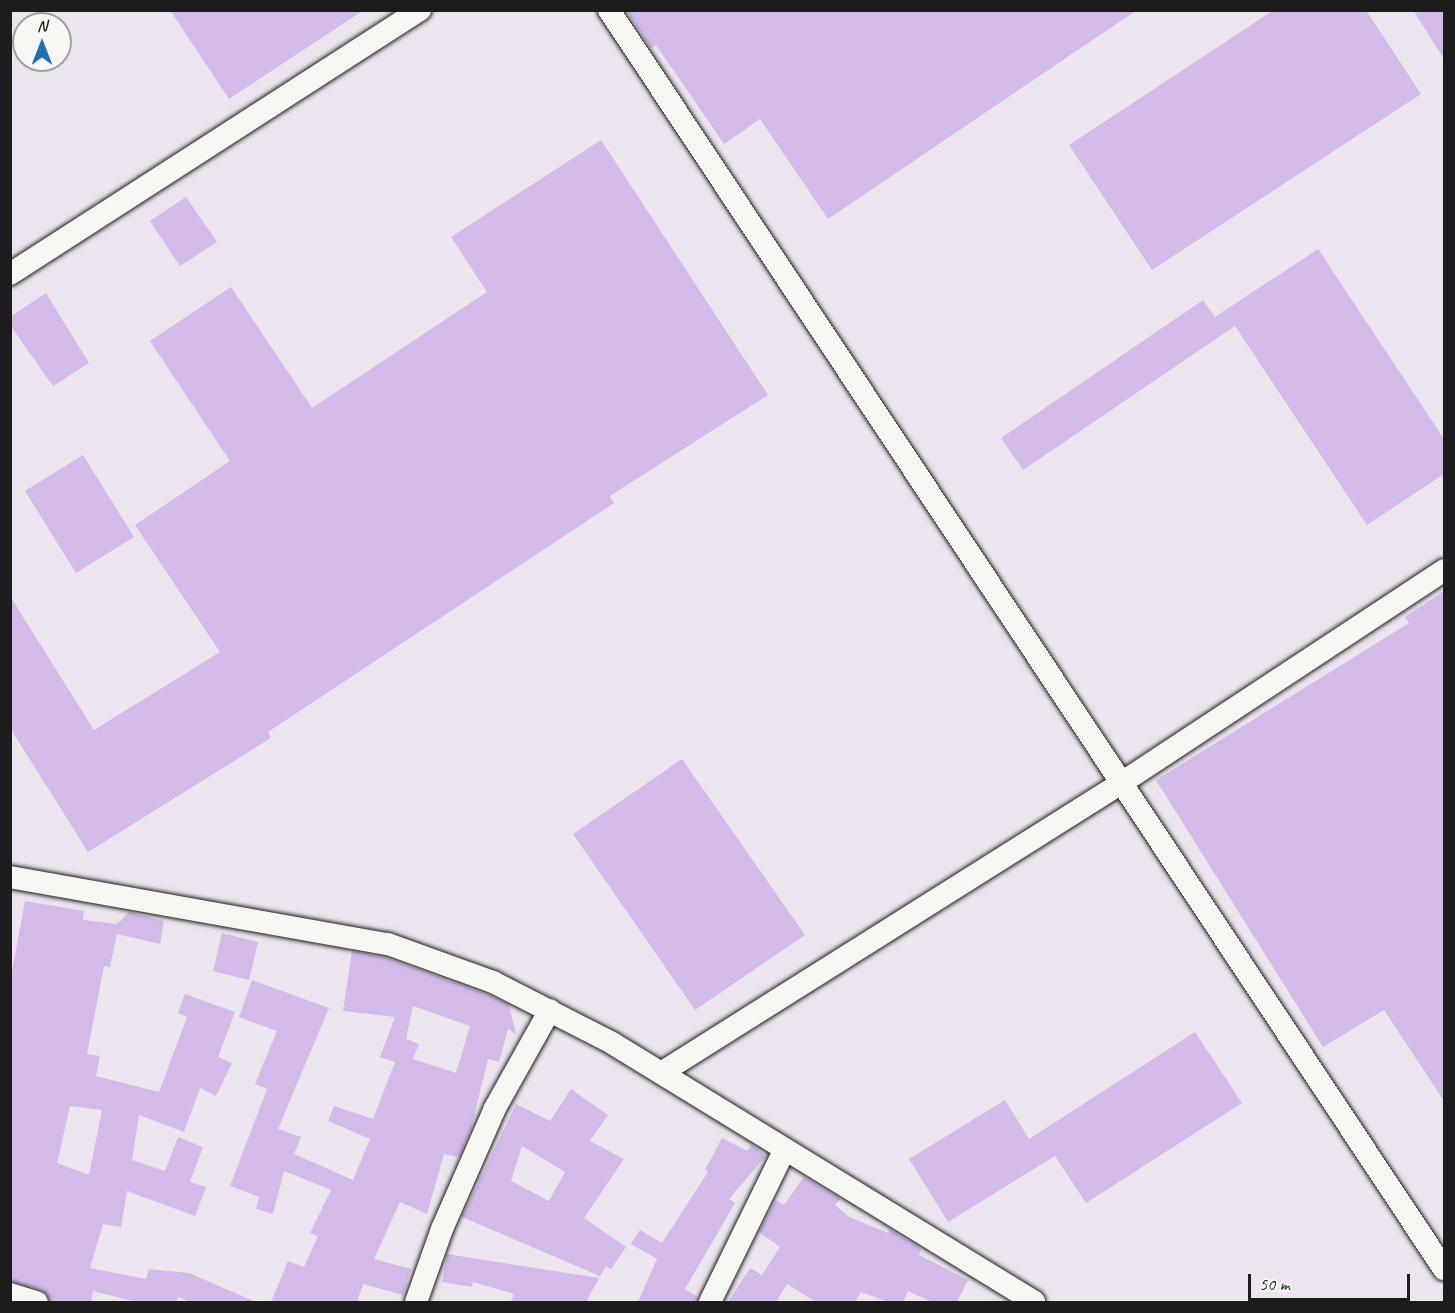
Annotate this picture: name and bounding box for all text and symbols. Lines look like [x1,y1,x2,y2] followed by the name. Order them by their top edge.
[12,12,72,72] north arrow
[37,16,47,36] text: N
[1251,1262,1413,1300] scale bar
[1259,1273,1290,1295] text: 50 m

